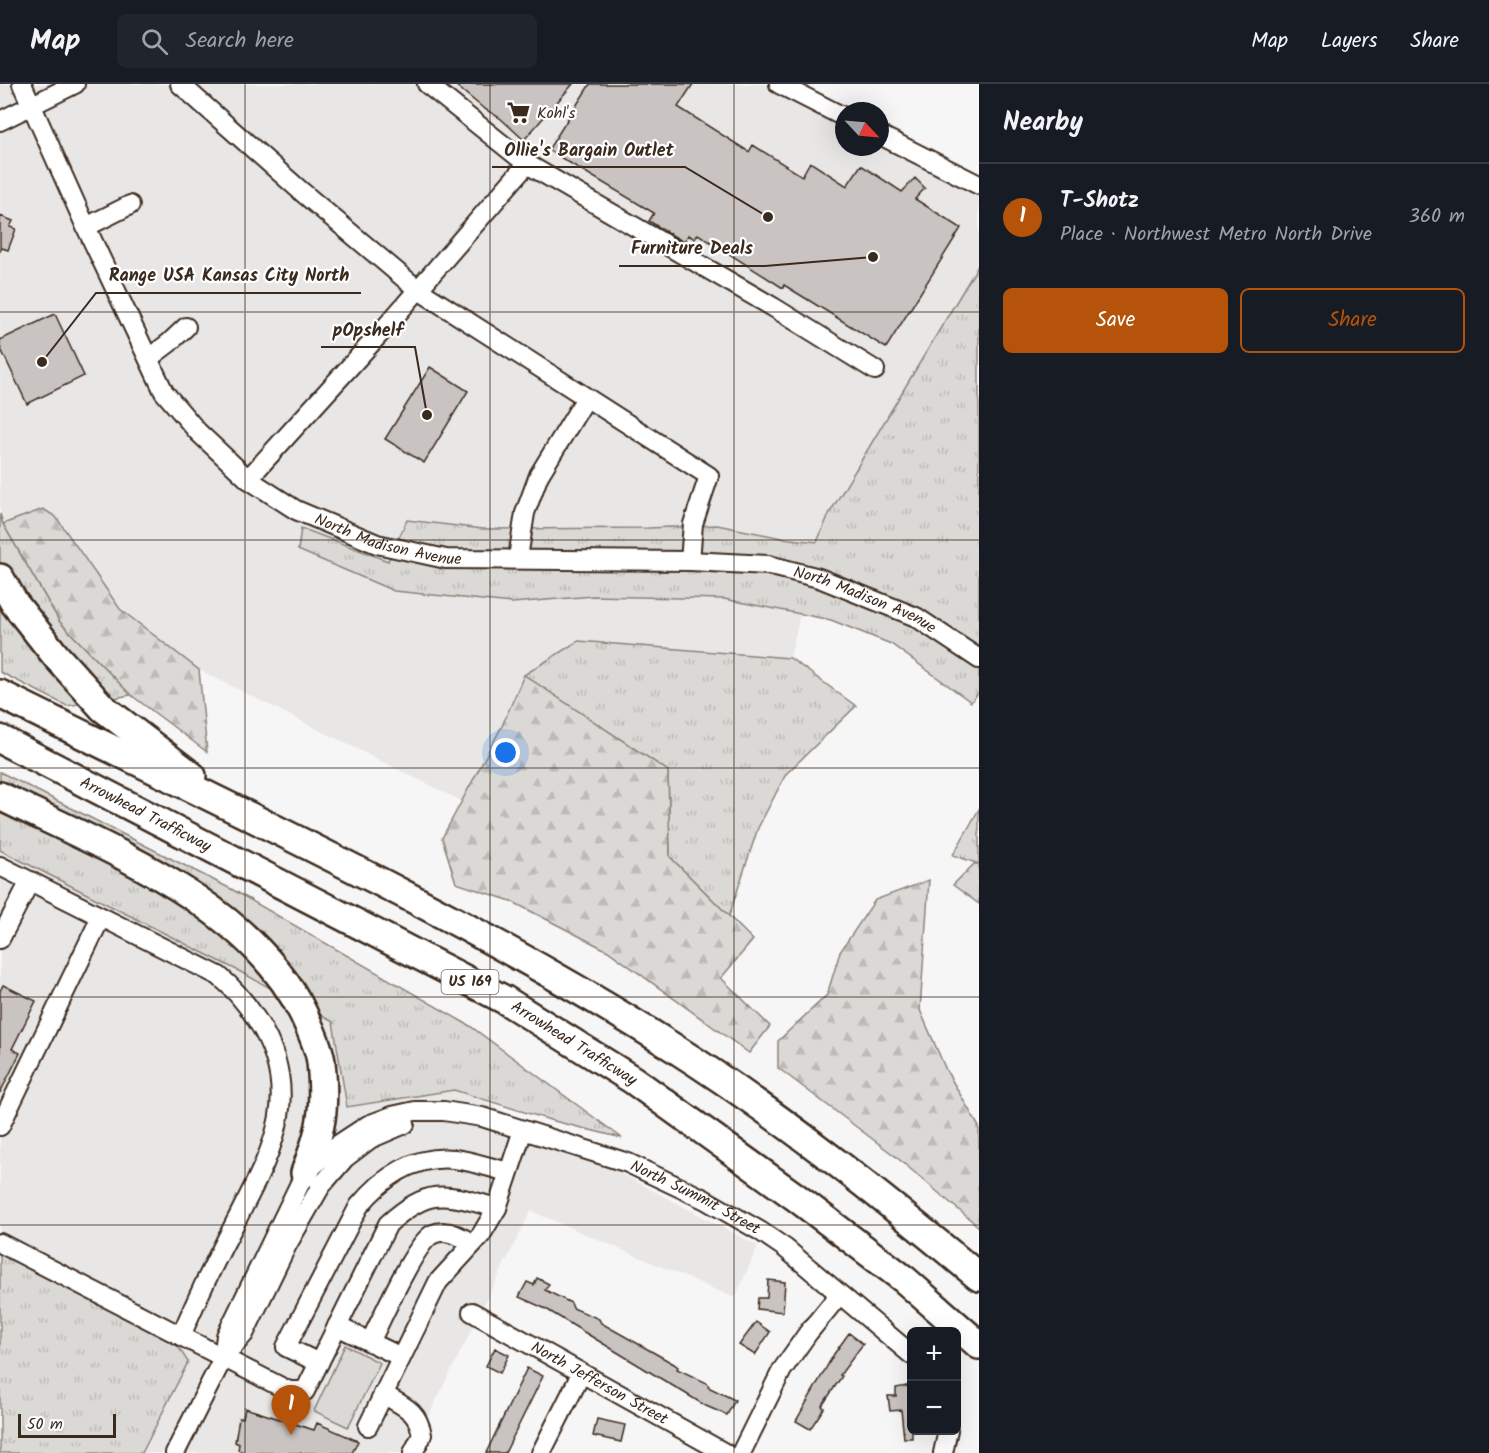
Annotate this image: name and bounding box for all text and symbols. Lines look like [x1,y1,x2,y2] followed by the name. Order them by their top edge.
[117,14,537,68] search box
[30,19,81,64] text: Map
[186,24,294,59] text: Search here
[138,25,171,58] icon: search
[1251,25,1288,58] text: Map
[1321,25,1377,58] text: Layers
[1410,25,1459,58] text: Share
[506,100,532,126] supermarket icon: Kohl's
[537,101,576,126] place label: Kohl's
[835,102,889,156] north arrow
[1003,102,1083,144] text: Nearby
[492,131,685,167] callout: Ollie's Bargain Outlet
[504,137,675,166] text: Ollie's Bargain Outlet
[1060,184,1139,219] text: T-Shotz
[1019,201,1026,233] text: 1
[1409,201,1465,233] text: 360 m
[1060,219,1372,251] text: Place · Northwest Metro North Drive
[619,230,765,266] callout: Furniture Deals
[631,235,754,264] text: Furniture Deals
[96,257,361,293] callout: Range USA Kansas City North
[109,262,349,291] text: Range USA Kansas City North
[1003,288,1228,353] button: Save
[1240,288,1465,353] button: Share
[321,311,415,347] callout: pOpshelf
[332,317,405,346] text: pOpshelf
[311,507,462,572] street label: North Madison Avenue
[791,559,941,640] street label: North Madison Avenue
[491,738,520,767] your location
[76,770,216,859] street label: Arrowhead Trafficway
[442,970,498,994] road number: US 169
[506,994,643,1092] street label: Arrowhead Trafficway
[626,1153,766,1242] street label: North Summit Street
[907,1327,961,1435] map controls
[907,1327,961,1381] button: +
[526,1335,673,1432] street label: North Jefferson Street
[907,1381,961,1435] button: −
[272,1386,310,1435] pin: 1
[18,1411,116,1438] scale bar
[27,1412,63,1437] text: 50 m

